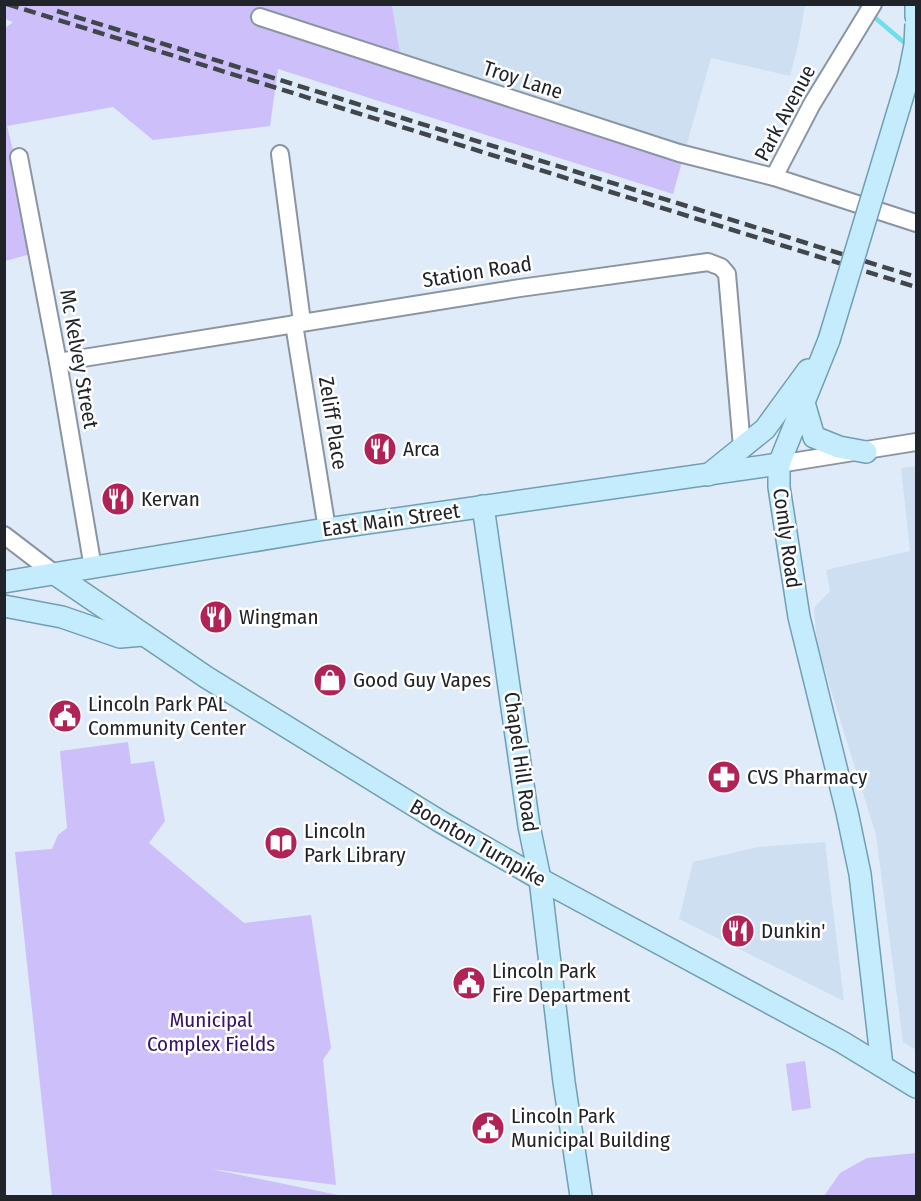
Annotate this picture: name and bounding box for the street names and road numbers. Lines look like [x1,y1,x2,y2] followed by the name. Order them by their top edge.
[480,55,566,105] street label: Troy Lane
[749,60,821,166] street label: Park Avenue
[421,251,533,293] street label: Station Road
[54,287,104,431] street label: Mc Kelvey Street
[313,375,353,471] street label: Zeliff Place
[767,486,807,590] street label: Comly Road
[321,497,462,543] street label: East Main Street
[498,690,544,834] street label: Chapel Hill Road
[405,794,551,892] street label: Boonton Turnpike

